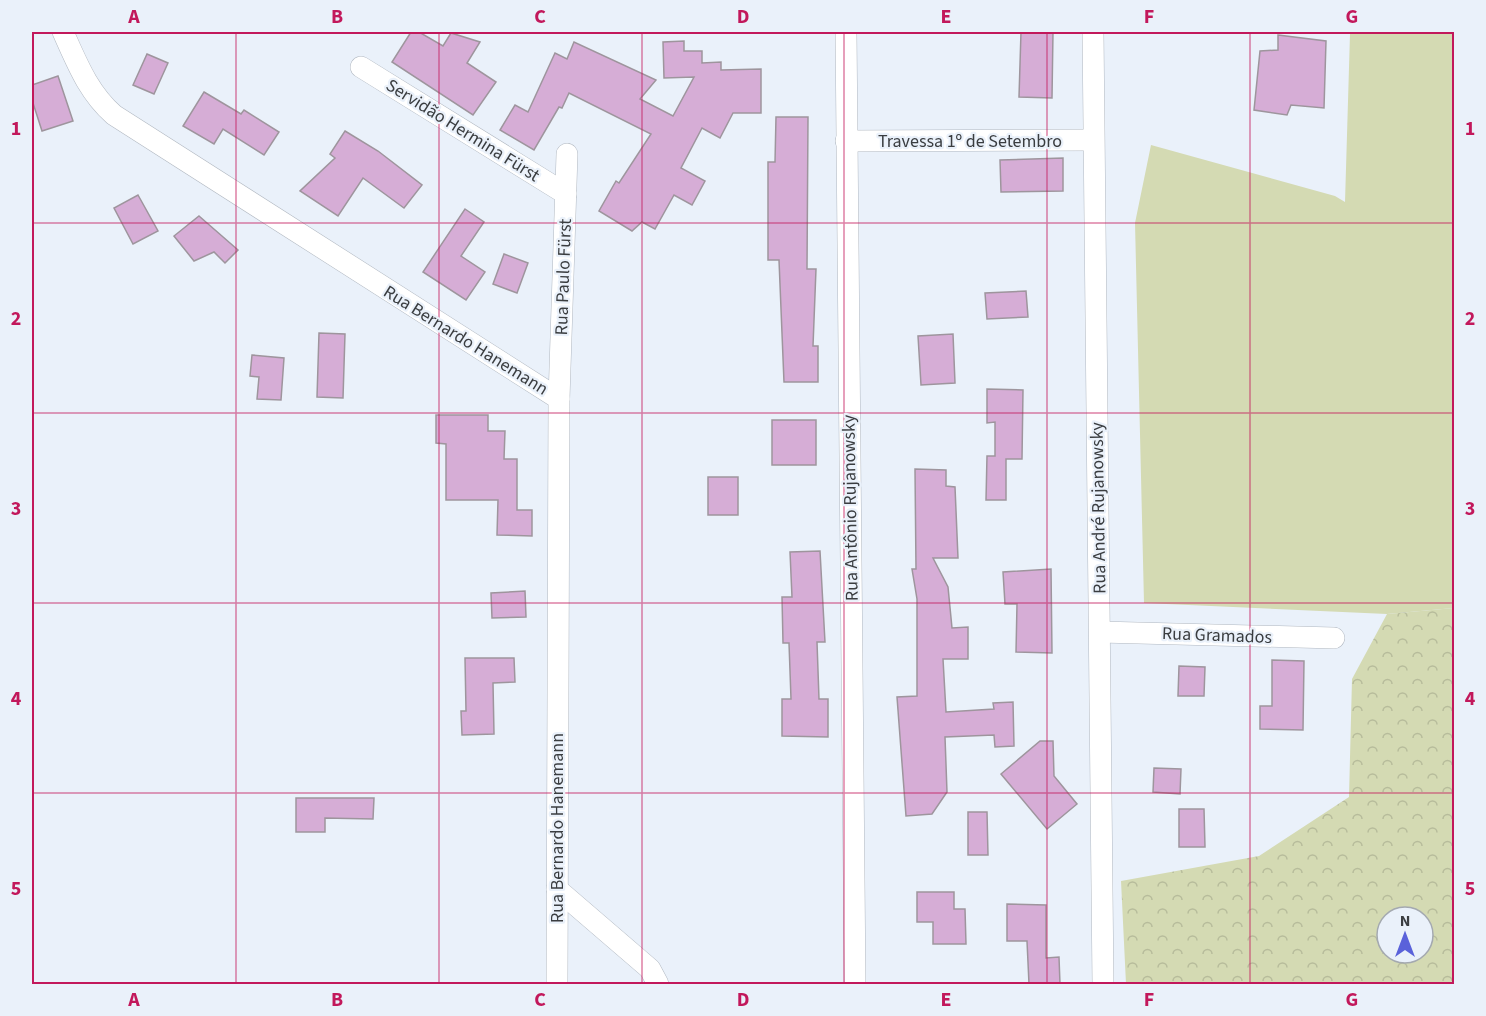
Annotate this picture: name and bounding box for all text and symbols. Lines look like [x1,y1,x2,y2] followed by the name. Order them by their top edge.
[127,3,140,31] text: A
[331,3,343,31] text: B
[534,3,546,31] text: C
[737,3,749,31] text: D
[941,3,951,31] text: E
[1144,3,1154,31] text: F
[1346,3,1358,31] text: G
[381,73,544,188] street label: Servidão Hermina Fürst
[11,115,21,143] text: 1
[1465,115,1475,143] text: 1
[878,129,1062,154] street label: Travessa 1º de Setembro
[549,218,578,336] street label: Rua Paulo Fürst
[379,279,553,401] street label: Rua Bernardo Hanemann
[11,305,21,333] text: 2
[1465,305,1475,333] text: 2
[836,414,865,601] street label: Rua Antônio Rujanowsky
[1084,421,1112,594] street label: Rua André Rujanowsky
[11,495,21,523] text: 3
[1465,495,1475,523] text: 3
[1162,621,1272,650] street label: Rua Gramados
[11,685,22,713] text: 4
[1465,685,1476,713] text: 4
[545,733,570,923] street label: Rua Bernardo Hanemann
[11,875,21,903] text: 5
[1465,875,1475,903] text: 5
[1375,905,1435,965] north arrow
[1400,910,1410,932] text: N
[127,986,140,1014] text: A
[331,986,343,1014] text: B
[534,986,546,1014] text: C
[737,986,749,1014] text: D
[941,986,951,1014] text: E
[1144,986,1154,1014] text: F
[1346,986,1358,1014] text: G

